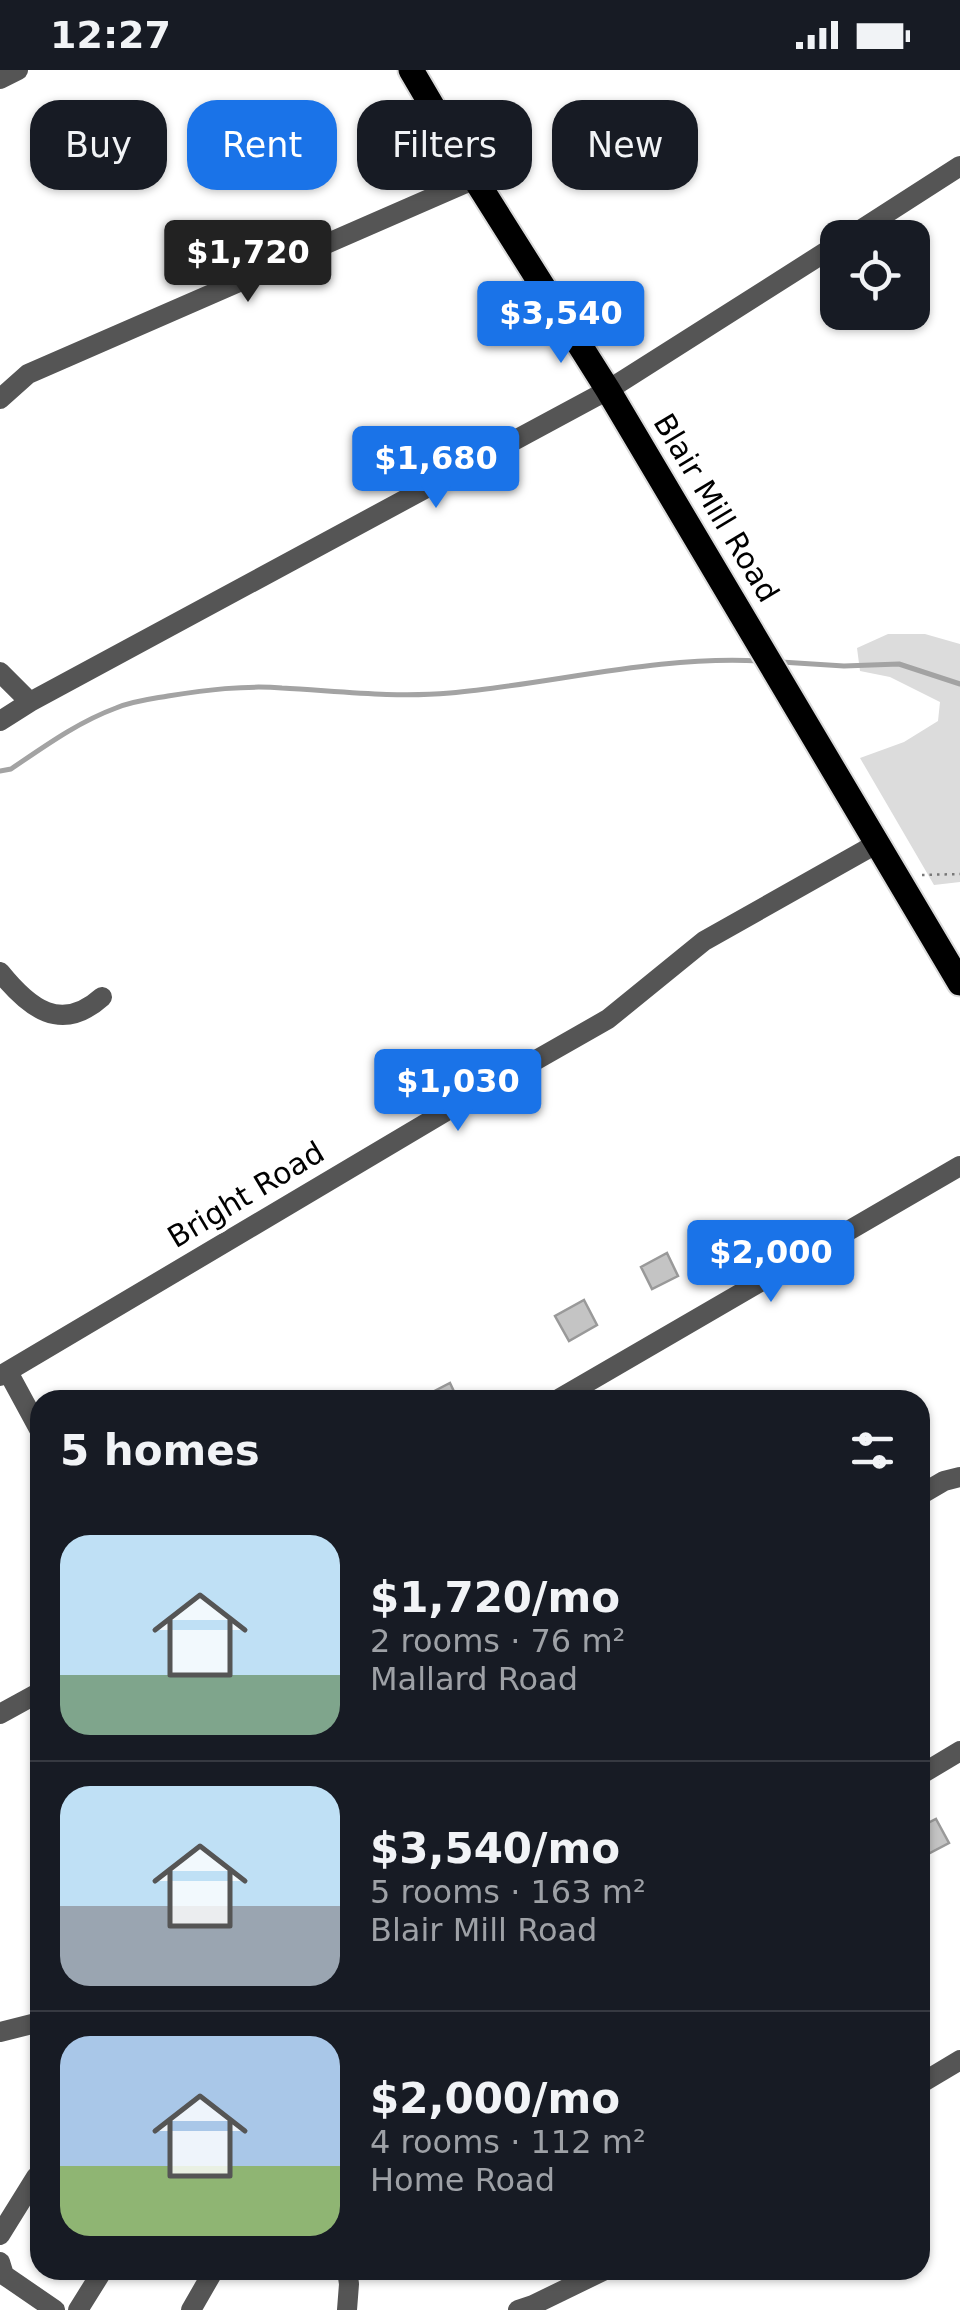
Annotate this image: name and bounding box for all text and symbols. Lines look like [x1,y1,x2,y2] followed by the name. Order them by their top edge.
[50,13,171,57] text: 12:27
[30,100,167,190] chip: Buy
[187,100,337,190] chip: Rent
[357,100,532,190] chip: Filters
[552,100,698,190] chip: New
[167,220,329,305] pin: $1,720
[820,220,930,330] map controls
[820,220,930,330] button: locate
[186,233,310,271] text: $1,720
[480,281,642,366] pin: $3,540
[499,294,623,332] text: $3,540
[647,407,786,608] street label: Blair Mill Road
[355,426,517,511] pin: $1,680
[374,439,498,477] text: $1,680
[377,1049,539,1134] pin: $1,030
[396,1062,520,1100] text: $1,030
[161,1134,330,1255] street label: Bright Road
[690,1220,852,1305] pin: $2,000
[709,1233,833,1271] text: $2,000
[845,1423,900,1478] icon: filters
[60,1426,260,1475] text: 5 homes
[370,1573,620,1622] text: $1,720/mo
[140,1575,260,1695] icon: home
[370,1622,625,1660] text: 2 rooms · 76 m²
[370,1660,578,1698] text: Mallard Road
[370,1824,620,1873] text: $3,540/mo
[140,1826,260,1946] icon: home
[370,1873,646,1911] text: 5 rooms · 163 m²
[370,1911,597,1949] text: Blair Mill Road
[370,2074,620,2123] text: $2,000/mo
[140,2076,260,2196] icon: home
[370,2123,646,2161] text: 4 rooms · 112 m²
[370,2161,555,2199] text: Home Road

